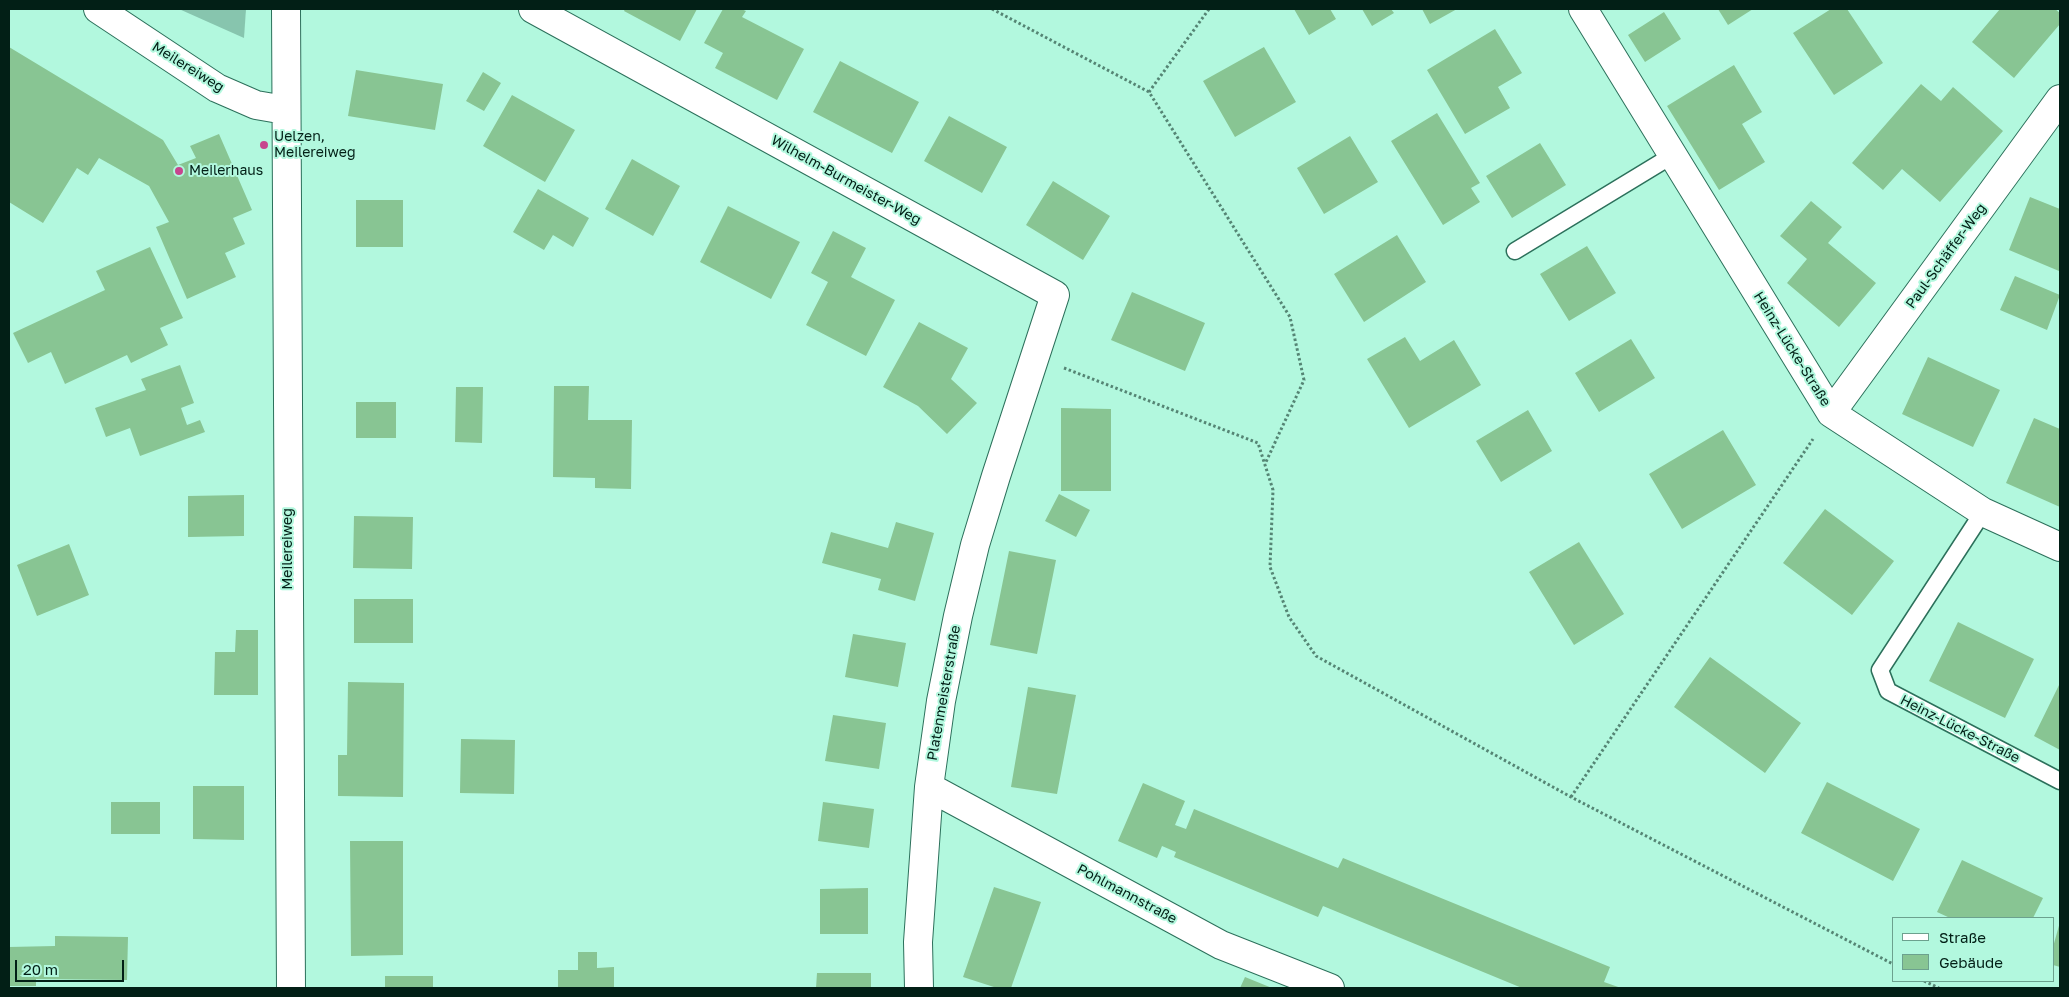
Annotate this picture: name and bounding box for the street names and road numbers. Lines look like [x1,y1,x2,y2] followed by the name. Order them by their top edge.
[149,38,227,96] street label: Meilereiweg
[768,132,924,228] street label: Wilhelm-Burmeister-Weg
[1902,200,1990,312] street label: Paul-Schäffer-Weg
[1750,289,1834,409] street label: Heinz-Lücke-Straße
[280,508,296,590] street label: Meilereiweg
[924,624,964,762] street label: Platenmeisterstraße
[1897,692,2023,766] street label: Heinz-Lücke-Straße
[1074,861,1180,927] street label: Pohlmannstraße

